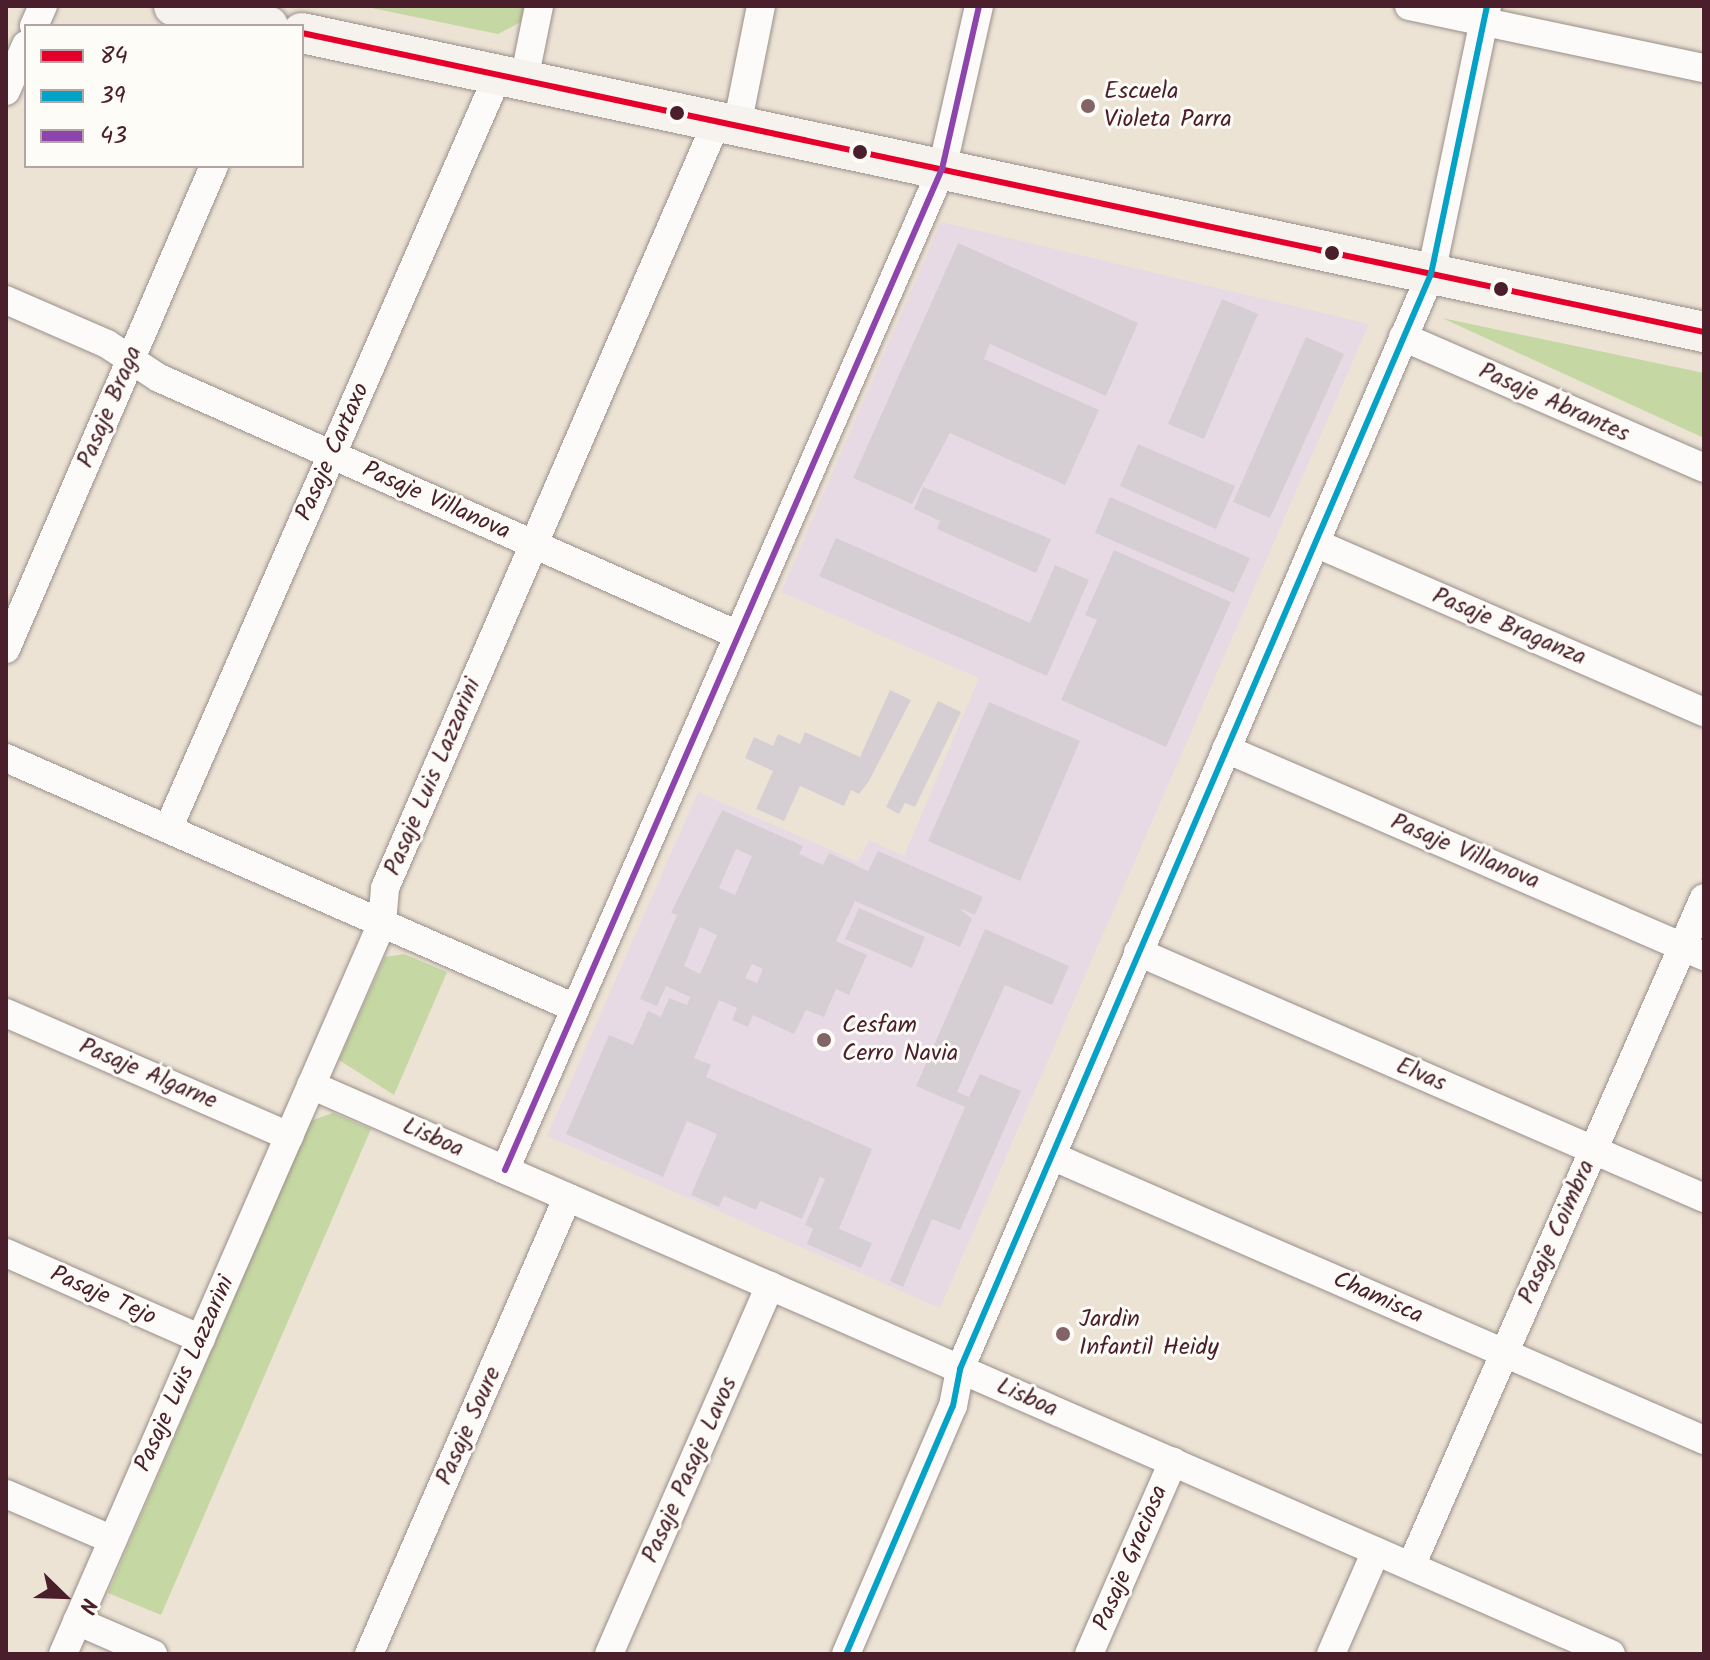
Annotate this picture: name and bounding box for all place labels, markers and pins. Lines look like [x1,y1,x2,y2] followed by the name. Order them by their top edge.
[1104,78,1232,134] place label: Escuela Violeta Parra
[1079,97,1097,115] marker: Escuela Violeta Parra
[669,105,685,121] unlabelled marker
[852,144,868,160] unlabelled marker
[1324,245,1340,261] unlabelled marker
[1493,281,1509,297] unlabelled marker
[842,1012,958,1068] place label: Cesfam Cerro Navia
[813,1029,835,1051] marker: Cesfam Cerro Navia
[1079,1306,1219,1362] place label: Jardin Infantil Heidy
[1054,1325,1072,1343] marker: Jardin Infantil Heidy

